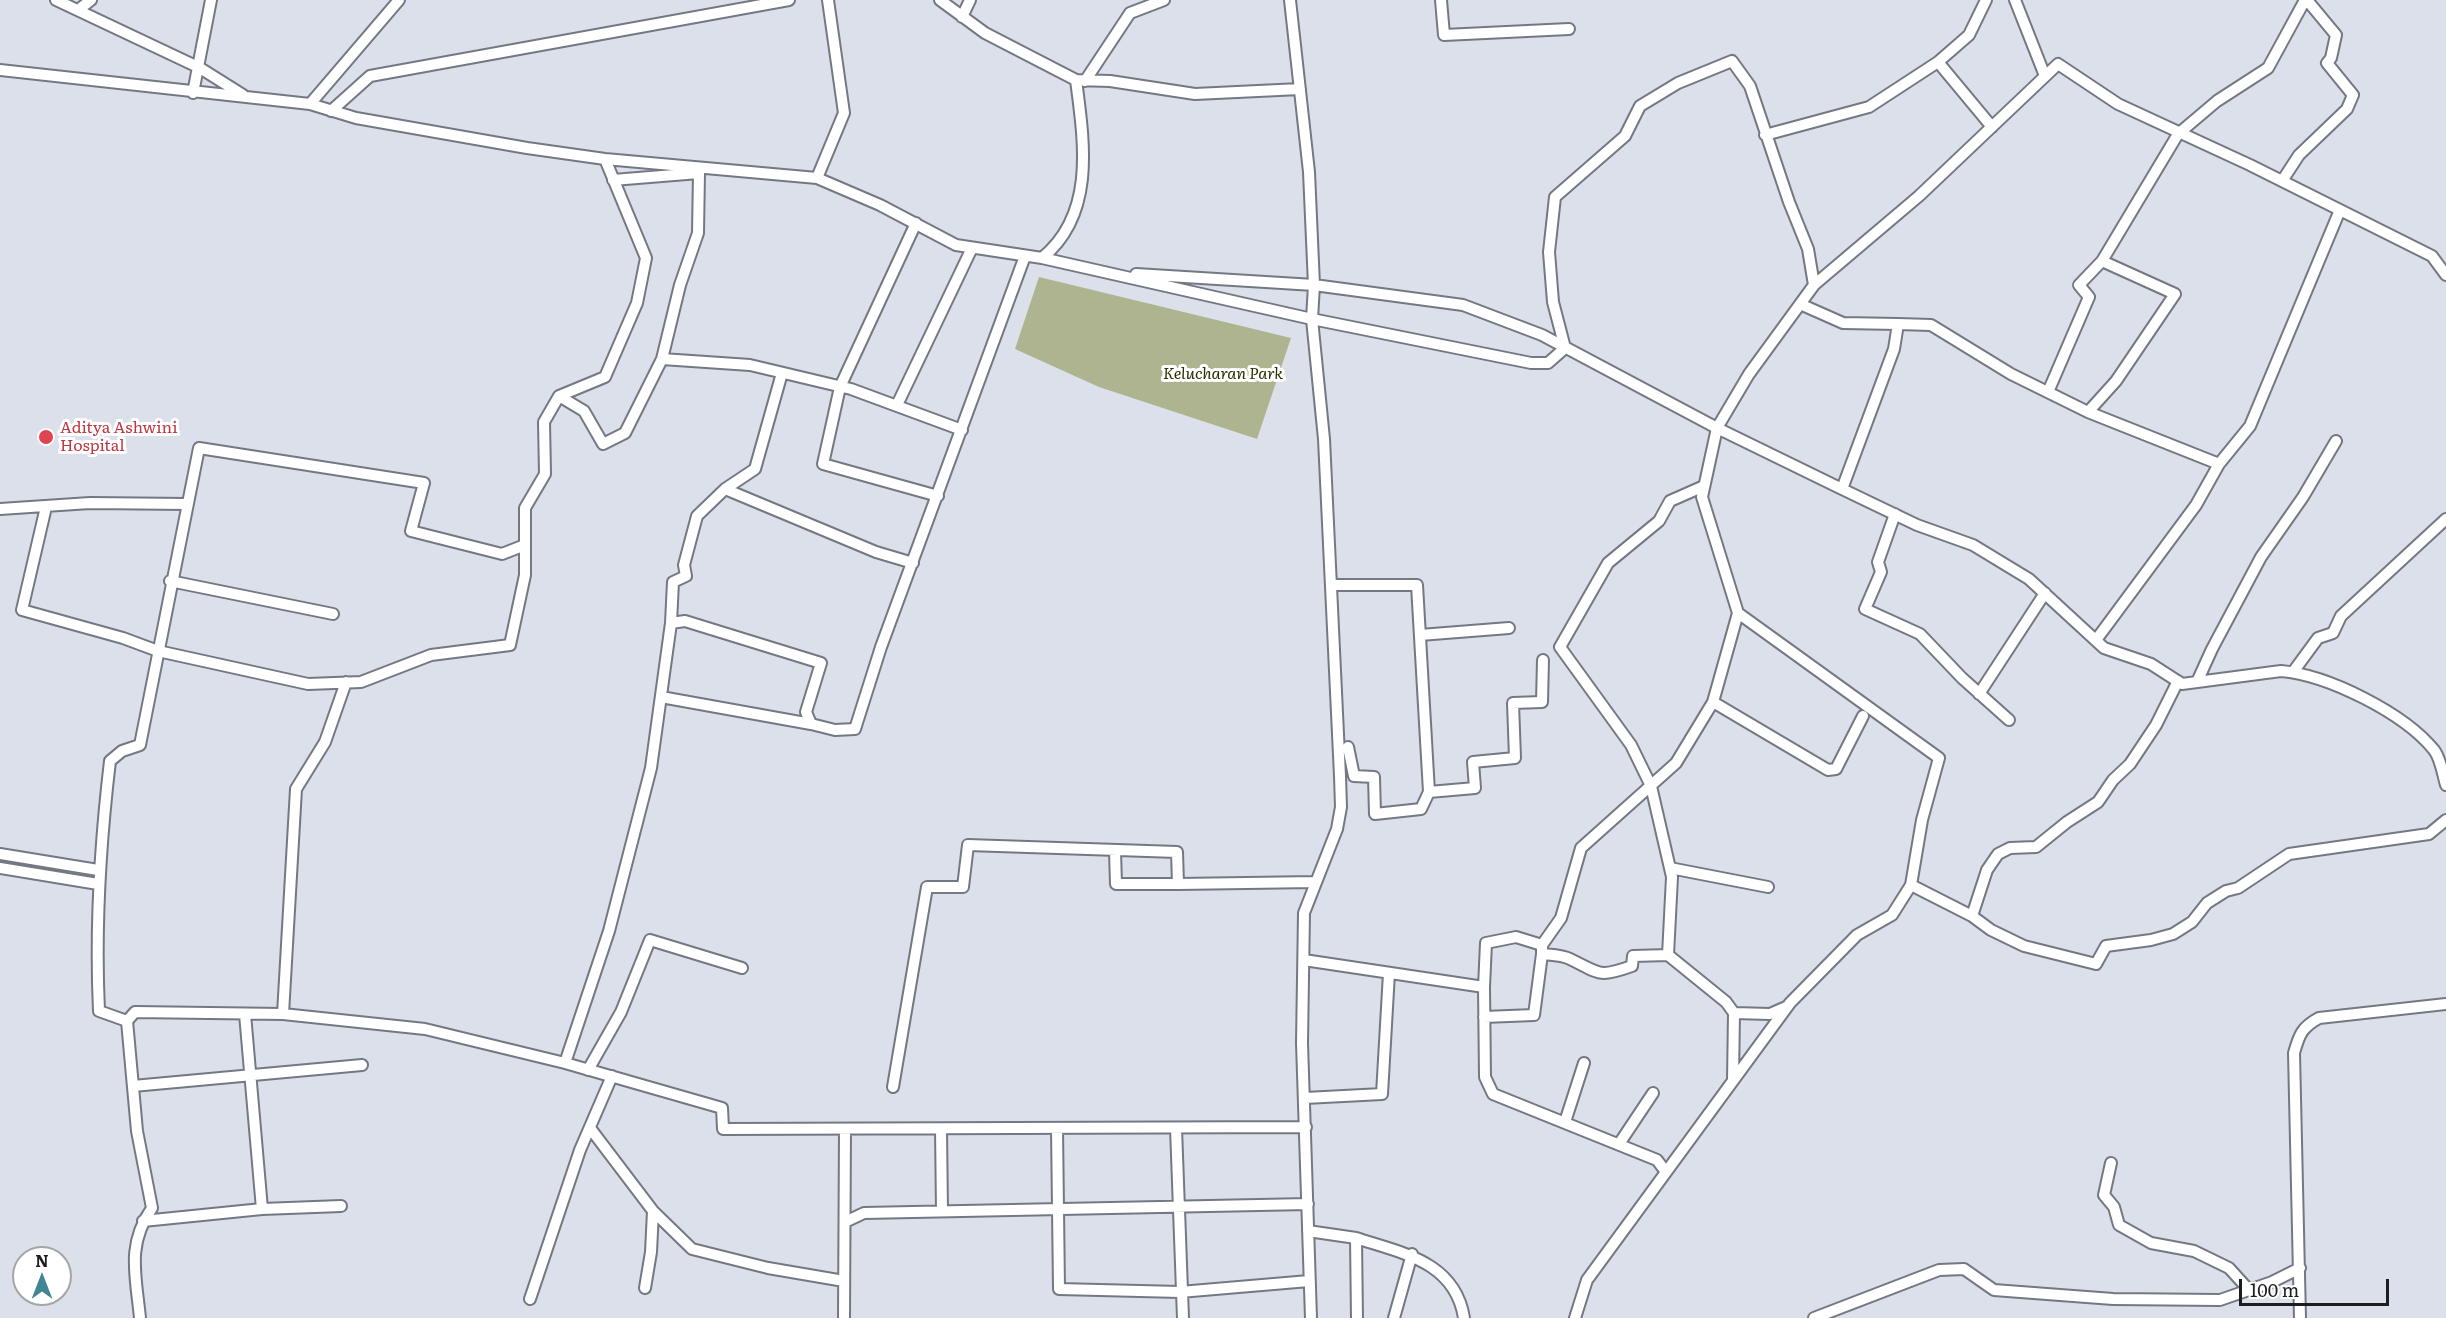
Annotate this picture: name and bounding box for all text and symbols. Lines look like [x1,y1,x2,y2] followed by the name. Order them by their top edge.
[1163,364,1283,384] park label: Kelucharan Park
[60,418,178,456] place label: Aditya Ashwini Hospital
[37,428,55,446] marker: Aditya Ashwini Hospital
[12,1246,72,1306] north arrow
[35,1248,49,1272] text: N
[2242,1267,2392,1305] scale bar
[2250,1276,2299,1303] text: 100 m

